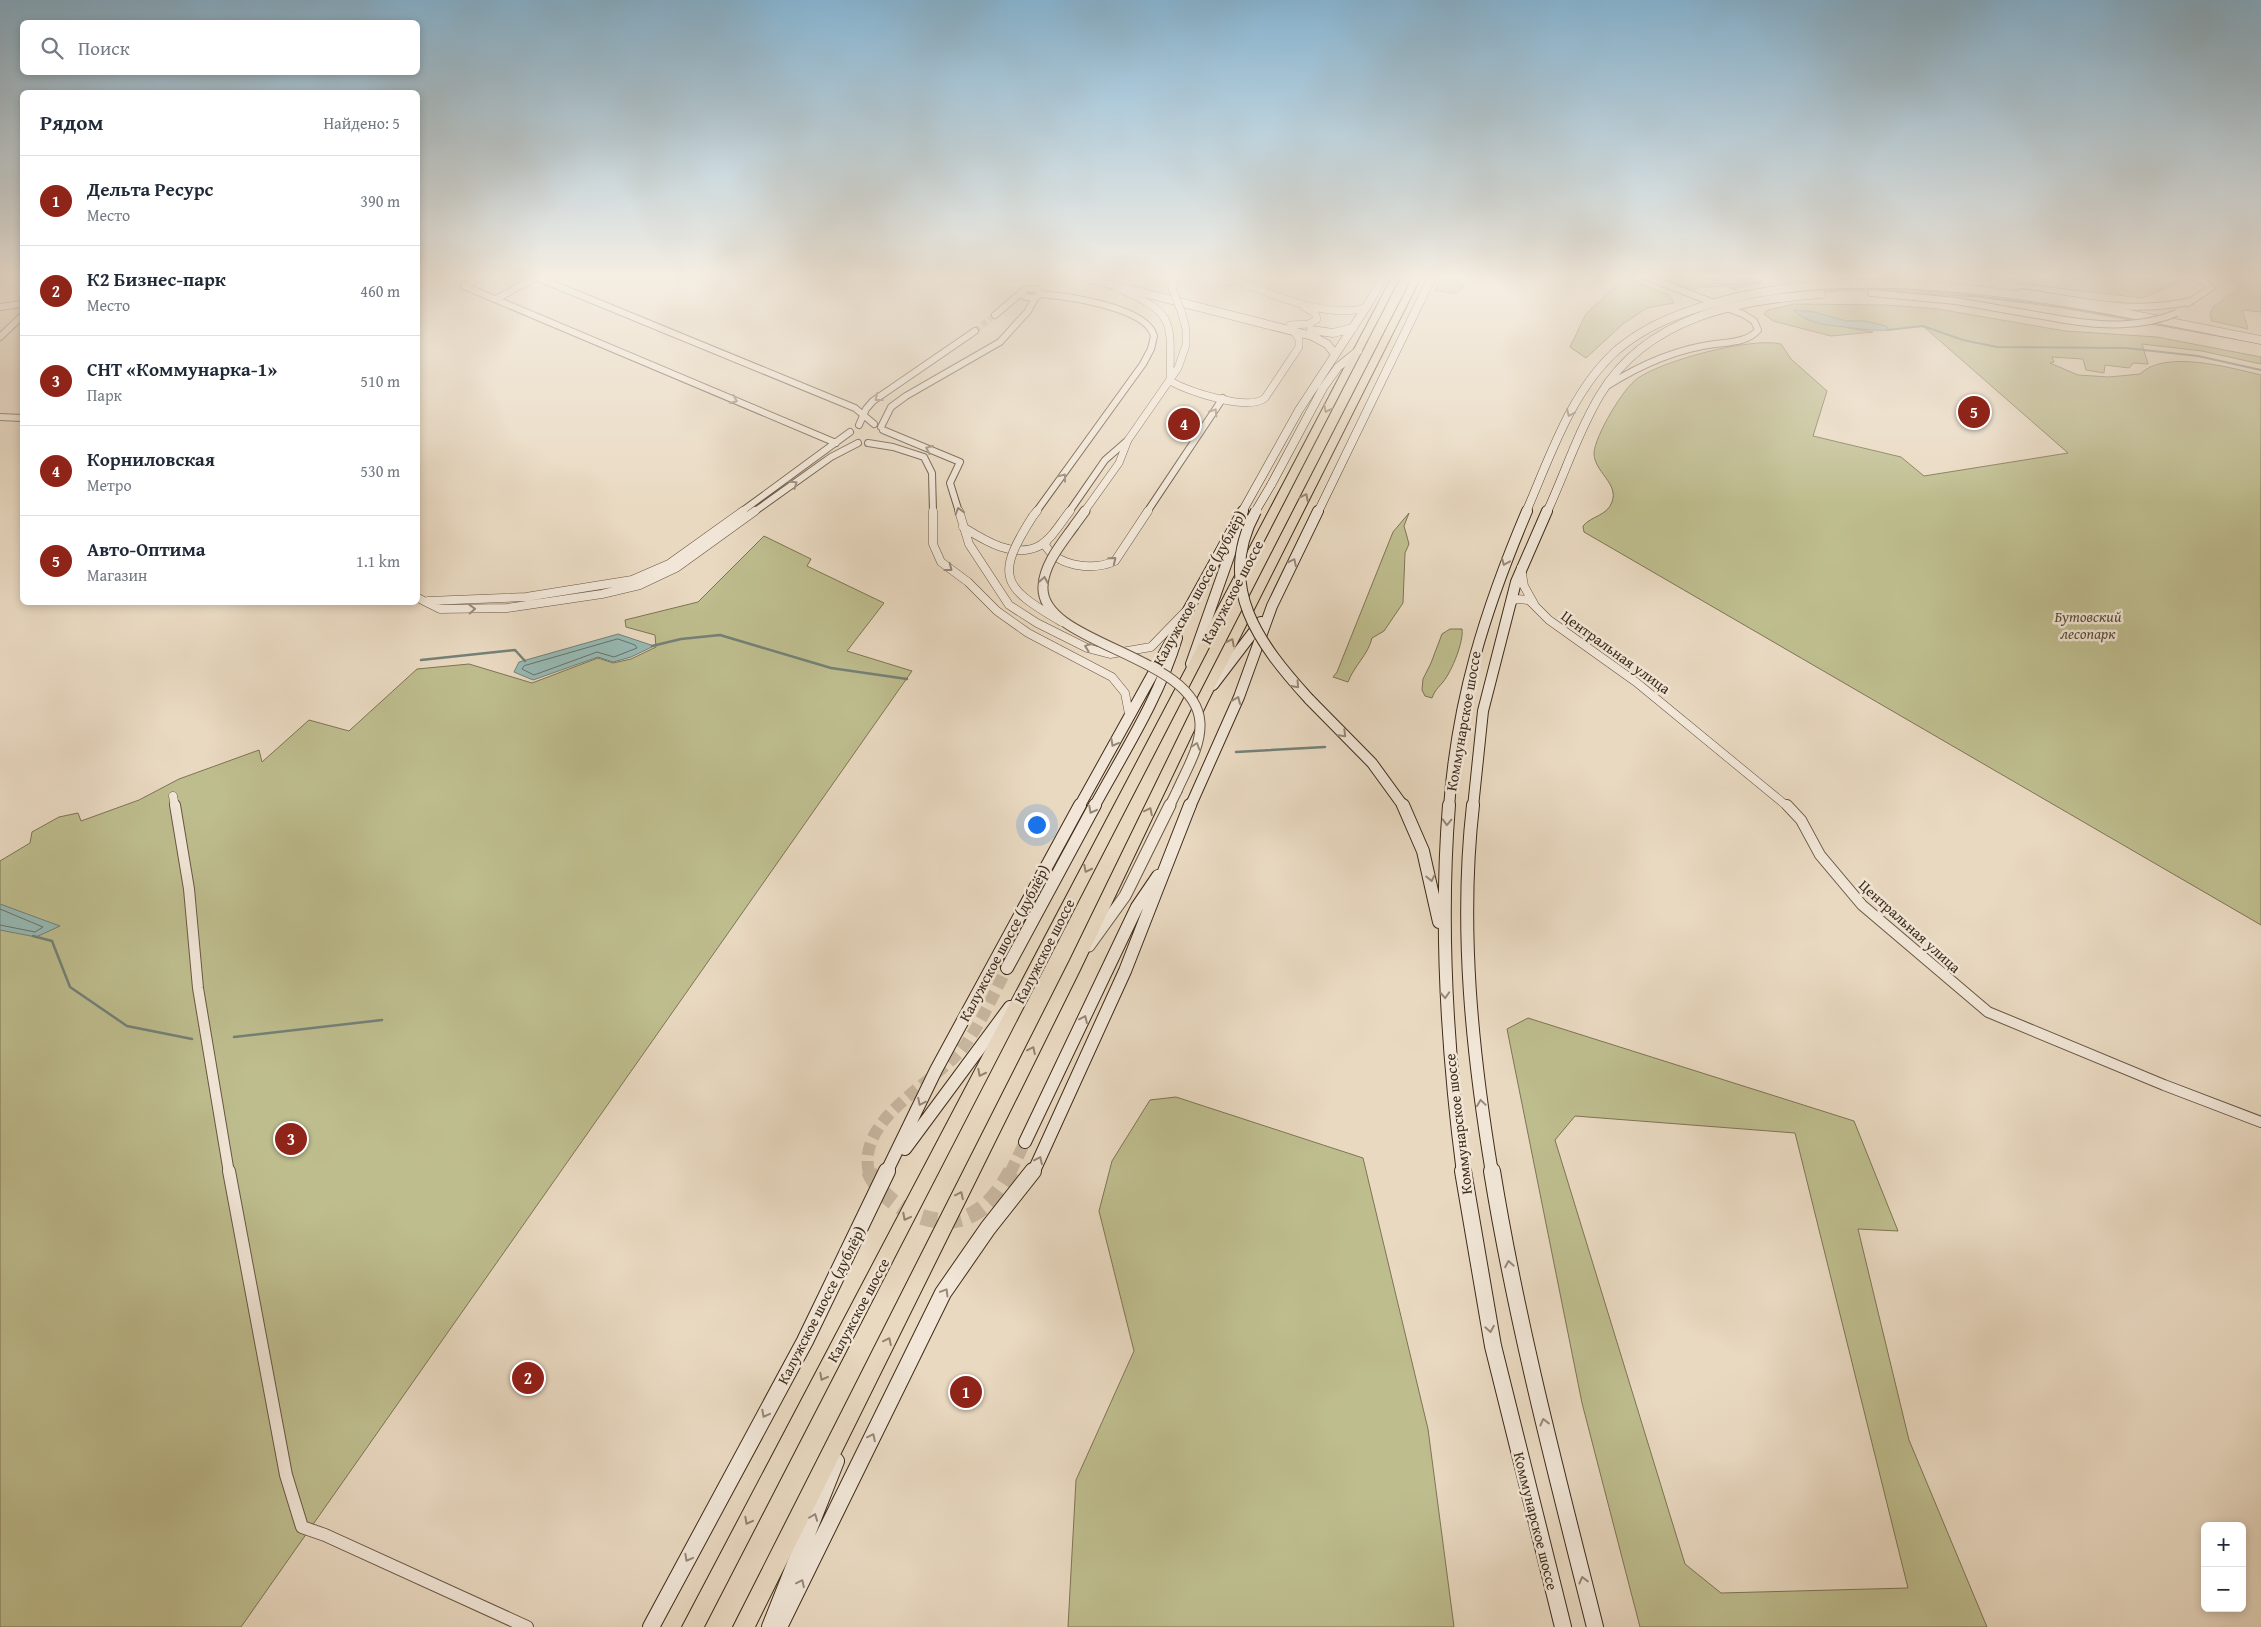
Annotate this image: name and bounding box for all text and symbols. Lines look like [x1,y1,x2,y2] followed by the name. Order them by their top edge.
[20,20,420,75] search box
[38,34,66,62] icon: search
[78,34,130,62] text: Поиск
[40,107,103,138] text: Рядом
[323,111,400,135] text: Найдено: 5
[87,175,213,203] text: Дельта Ресурс
[52,189,60,213] text: 1
[360,189,400,213] text: 390 m
[87,203,130,227] text: Место
[87,265,226,293] text: К2 Бизнес-парк
[52,279,60,303] text: 2
[360,279,400,303] text: 460 m
[87,293,130,317] text: Место
[87,355,277,383] text: СНТ «Коммунарка-1»
[52,369,60,393] text: 3
[360,369,400,393] text: 510 m
[87,383,122,407] text: Парк
[874,393,883,402] one-way arrow
[1958,393,1990,431] pin: 5
[729,394,738,405] one-way arrow
[1323,404,1333,413] one-way arrow
[1168,405,1200,443] pin: 4
[1208,408,1217,417] one-way arrow
[1566,408,1577,417] one-way arrow
[925,444,934,455] one-way arrow
[87,445,215,473] text: Корниловская
[52,459,60,483] text: 4
[360,459,400,483] text: 530 m
[87,473,132,497] text: Метро
[1057,474,1065,483] one-way arrow
[788,481,797,489] one-way arrow
[1299,493,1309,502] one-way arrow
[954,507,964,515] one-way arrow
[1149,507,1249,669] street label: Калужское шоссе (дублёр)
[87,535,206,563] text: Авто-Оптима
[1197,537,1267,647] street label: Калужское шоссе
[52,549,60,573] text: 5
[356,549,400,573] text: 1.1 km
[1108,557,1117,566] one-way arrow
[1501,557,1512,566] one-way arrow
[1287,558,1298,567] one-way arrow
[87,563,147,587] text: Магазин
[943,563,952,571] one-way arrow
[1038,575,1048,584] one-way arrow
[468,604,476,615] one-way arrow
[1557,605,1676,699] street label: Центральная улица
[2054,606,2122,644] park label: Бутовский лесопарк
[1225,638,1235,647] one-way arrow
[1084,643,1092,653] one-way arrow
[1440,649,1486,793] street label: Коммунарское шоссе
[1290,680,1299,689] one-way arrow
[1231,696,1242,705] one-way arrow
[1337,728,1346,737] one-way arrow
[1110,737,1120,746] one-way arrow
[1190,743,1200,751] one-way arrow
[1088,804,1098,813] one-way arrow
[1143,807,1153,816] one-way arrow
[1024,812,1050,838] your location
[1441,818,1452,826] one-way arrow
[955,862,1053,1024] street label: Калужское шоссе (дублёр)
[1083,863,1093,872] one-way arrow
[1425,874,1436,883] one-way arrow
[1855,875,1966,978] street label: Центральная улица
[1010,896,1078,1006] street label: Калужское шоссе
[1440,991,1451,999] one-way arrow
[1078,1015,1088,1024] one-way arrow
[1026,1046,1037,1055] one-way arrow
[1439,1052,1477,1196] street label: Коммунарское шоссе
[977,1068,987,1077] one-way arrow
[917,1097,927,1106] one-way arrow
[1477,1099,1487,1108] one-way arrow
[275,1120,307,1158] pin: 3
[1032,1156,1043,1165] one-way arrow
[954,1192,964,1201] one-way arrow
[902,1212,912,1221] one-way arrow
[773,1223,869,1387] street label: Калужское шоссе (дублёр)
[823,1255,893,1365] street label: Калужское шоссе
[1504,1259,1515,1268] one-way arrow
[938,1288,948,1297] one-way arrow
[1485,1324,1495,1333] one-way arrow
[881,1337,892,1346] one-way arrow
[512,1359,544,1397] pin: 2
[819,1372,829,1381] one-way arrow
[950,1373,982,1411] pin: 1
[761,1409,771,1418] one-way arrow
[1539,1419,1549,1427] one-way arrow
[866,1433,877,1442] one-way arrow
[1509,1450,1563,1592] street label: Коммунарское шоссе
[808,1513,818,1521] one-way arrow
[744,1516,754,1525] one-way arrow
[2201,1522,2246,1612] map controls
[2201,1522,2246,1567] button: +
[685,1552,695,1561] one-way arrow
[2201,1567,2246,1612] button: −
[1579,1576,1589,1584] one-way arrow
[795,1579,805,1588] one-way arrow

